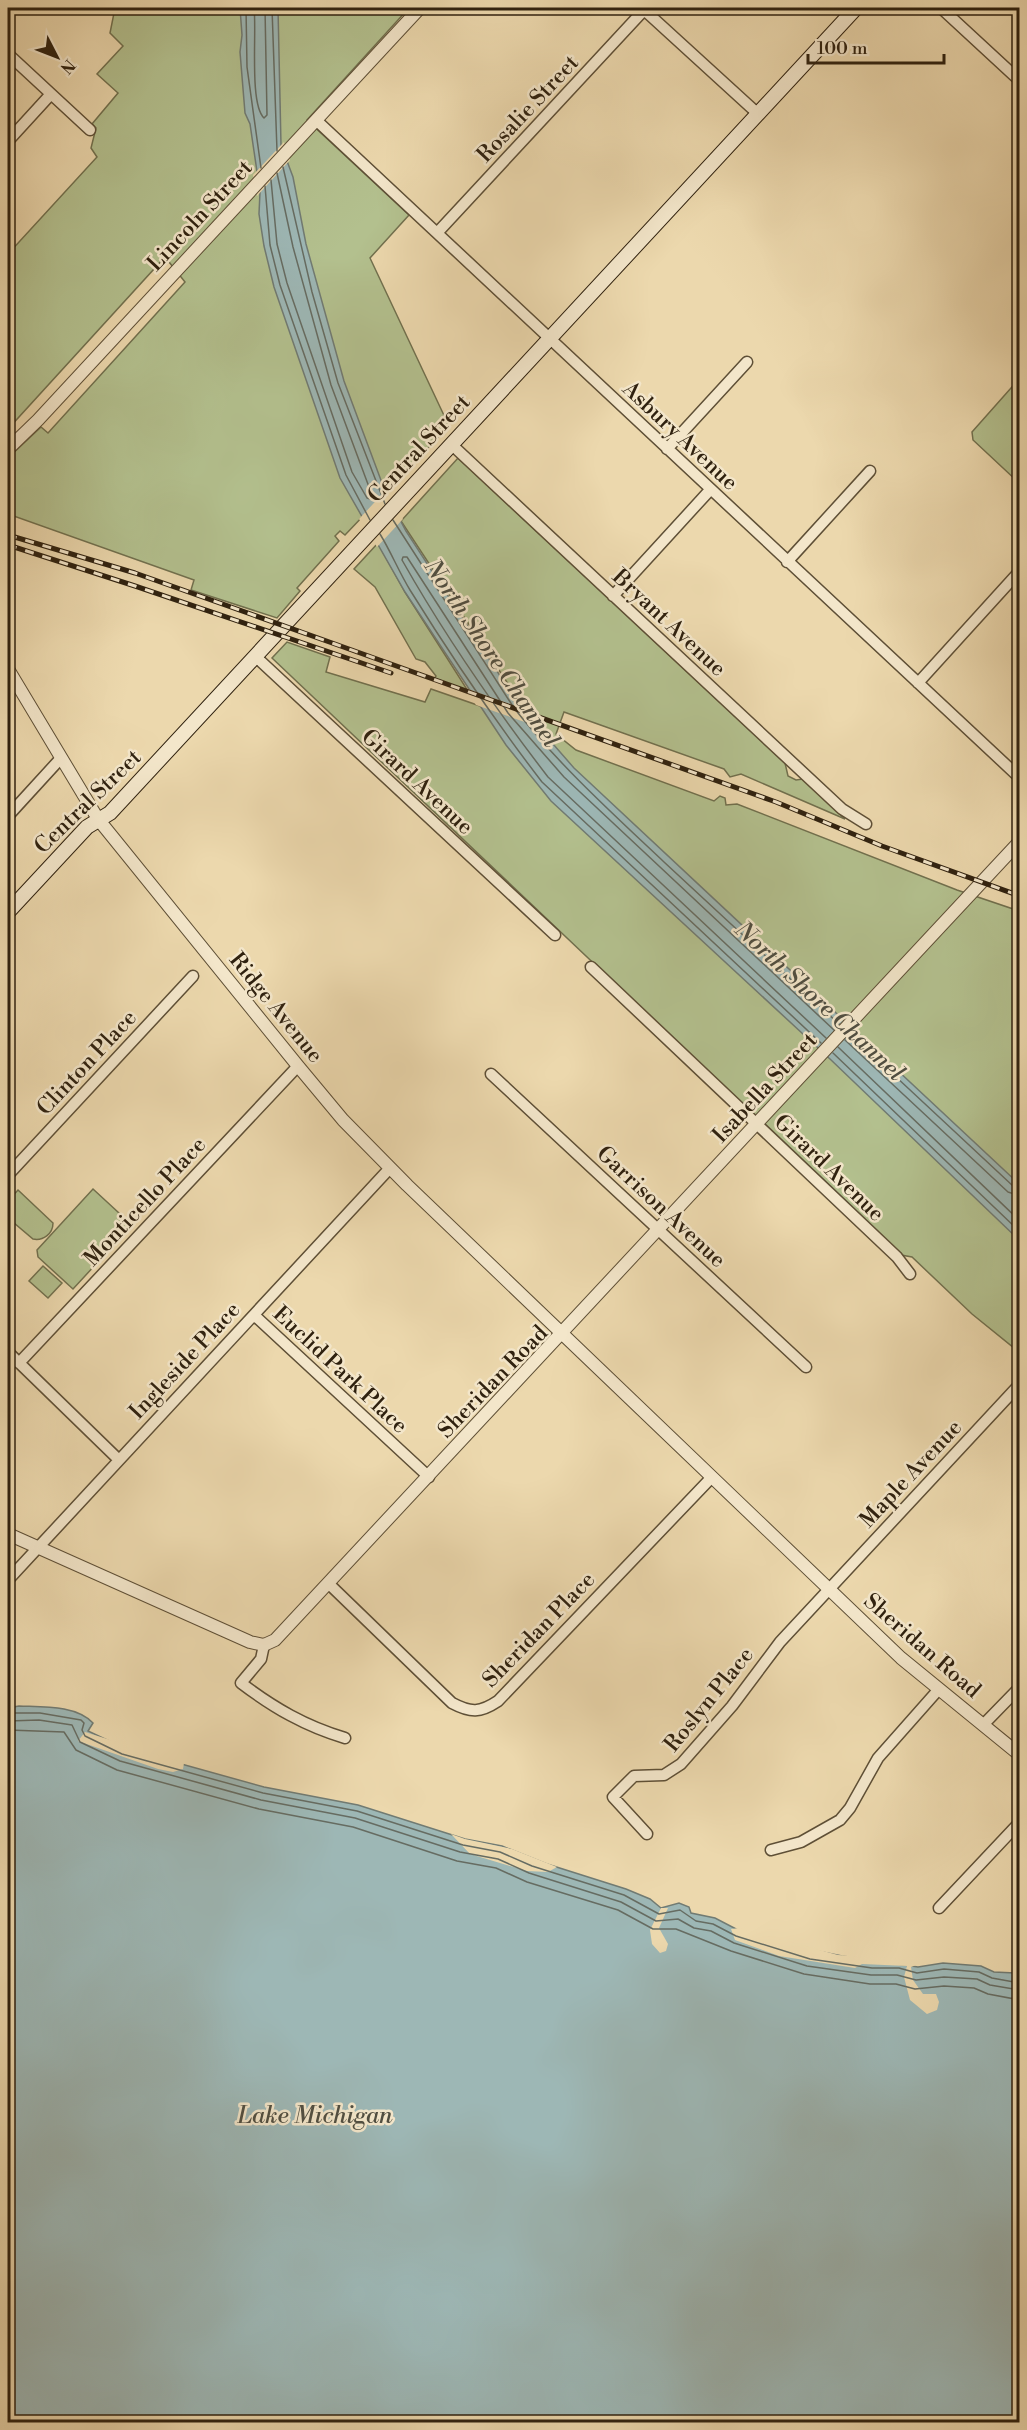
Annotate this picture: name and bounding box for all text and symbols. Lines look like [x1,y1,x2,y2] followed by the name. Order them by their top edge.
[27,27,87,87] north arrow
[808,27,944,65] scale bar
[817,37,868,60] text: 100 m
[471,49,585,168] street label: Rosalie Street
[56,55,79,78] text: N
[142,155,259,277] street label: Lincoln Street
[616,375,743,496] street label: Asbury Avenue
[362,389,476,509] street label: Central Street
[416,553,566,754] water label: North Shore Channel
[606,563,731,683] street label: Bryant Avenue
[356,723,478,841] street label: Girard Avenue
[29,744,147,860] street label: Central Street
[727,915,911,1088] water label: North Shore Channel
[223,947,329,1069] street label: Ridge Avenue
[31,1005,143,1121] street label: Clinton Place
[707,1027,823,1149] street label: Isabella Street
[768,1109,890,1227] street label: Girard Avenue
[78,1132,212,1272] street label: Monticello Place
[591,1140,731,1274] street label: Garrison Avenue
[124,1297,246,1425] street label: Ingleside Place
[267,1301,413,1440] street label: Euclid Park Place
[433,1320,554,1444] street label: Sheridan Road
[854,1414,968,1534] street label: Maple Avenue
[477,1567,601,1693] street label: Sheridan Place
[858,1588,986,1705] street label: Sheridan Road
[659,1642,760,1758] street label: Roslyn Place
[236,2101,393,2131] water label: Lake Michigan

